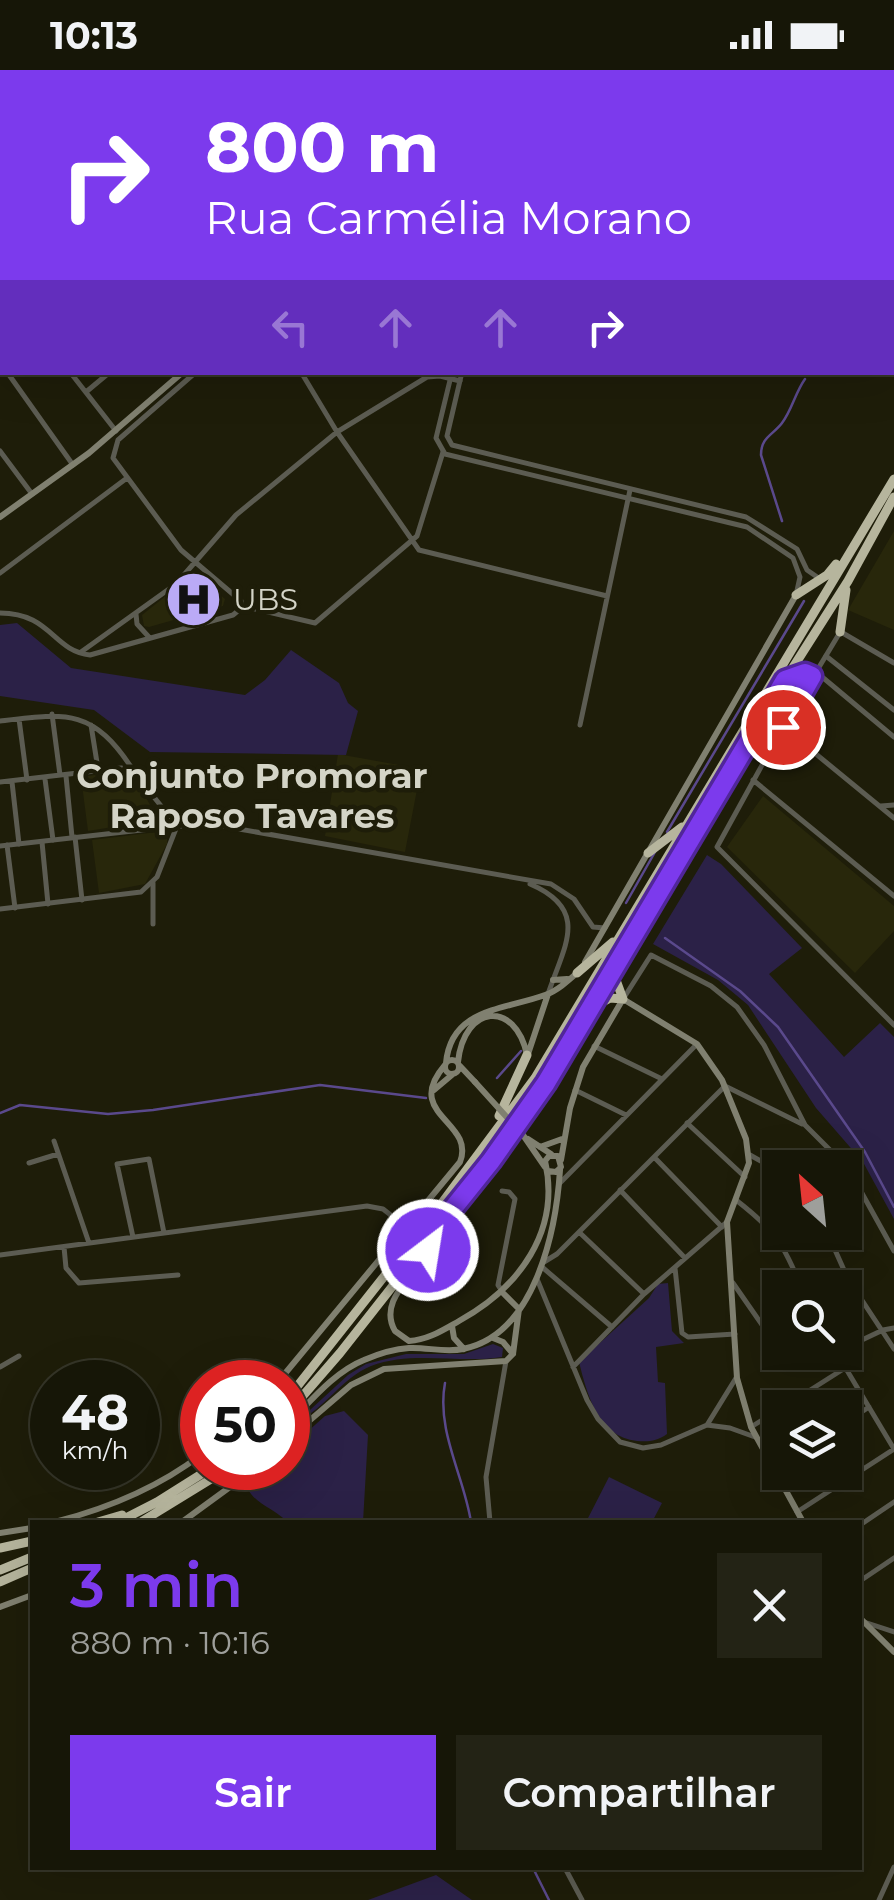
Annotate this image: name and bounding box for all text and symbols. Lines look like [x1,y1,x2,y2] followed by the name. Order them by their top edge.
[50,12,138,59] text: 10:13
[205,104,440,190] text: 800 m
[40,110,170,240] icon: right
[205,190,692,245] text: Rua Carmélia Morano
[263,300,318,355] icon: left
[368,300,423,355] icon: ahead
[473,300,528,355] icon: ahead
[578,300,633,355] icon: right
[164,570,224,630] hospital icon: UBS
[233,581,298,618] place label: UBS
[741,685,826,770] pin
[756,700,811,755] icon: arrive
[76,754,428,837] district label: Conjunto Promorar Raposo Tavares
[762,1150,862,1250] north arrow
[762,1150,862,1490] map controls
[376,1198,480,1302] position arrow
[762,1270,862,1370] button: search
[180,1360,310,1490] speed limit sign: 50
[61,1382,129,1443] text: 48
[762,1390,862,1490] button: layers
[62,1435,128,1465] text: km/h
[70,1549,243,1622] text: 3 min
[717,1553,822,1658] button: close
[70,1623,270,1662] text: 880 m · 10:16
[70,1735,436,1850] button: Sair
[456,1735,822,1850] button: Compartilhar

